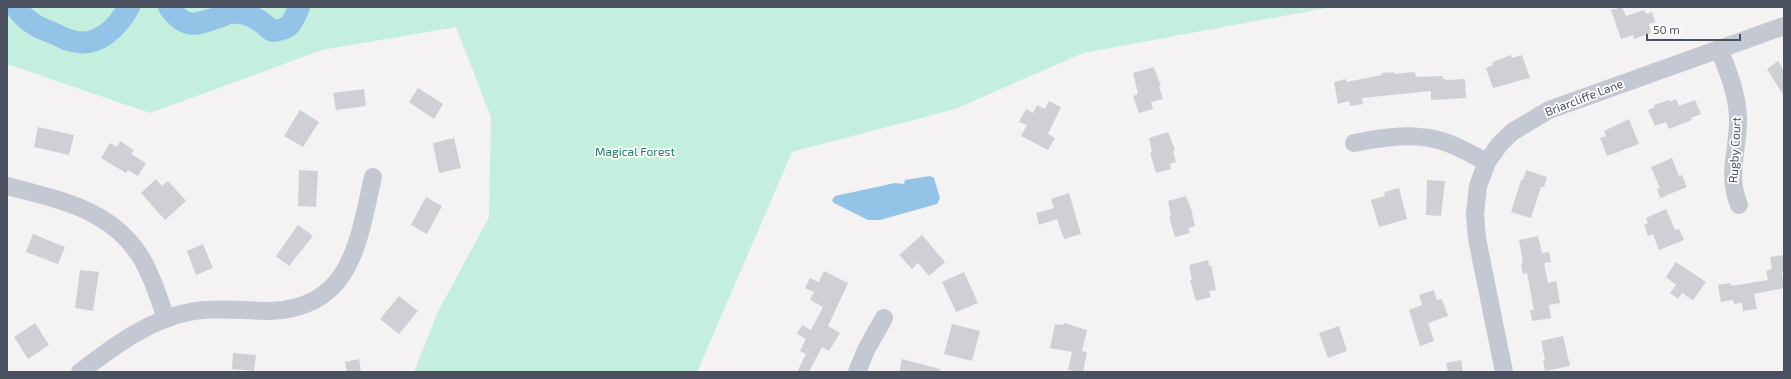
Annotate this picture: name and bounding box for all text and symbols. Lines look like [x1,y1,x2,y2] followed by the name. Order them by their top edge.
[1647,16,1740,42] scale bar
[1653,22,1680,36] text: 50 m
[1543,76,1625,118] street label: Briarcliffe Lane
[1725,116,1743,183] street label: Rugby Court
[595,144,675,158] park label: Magical Forest

